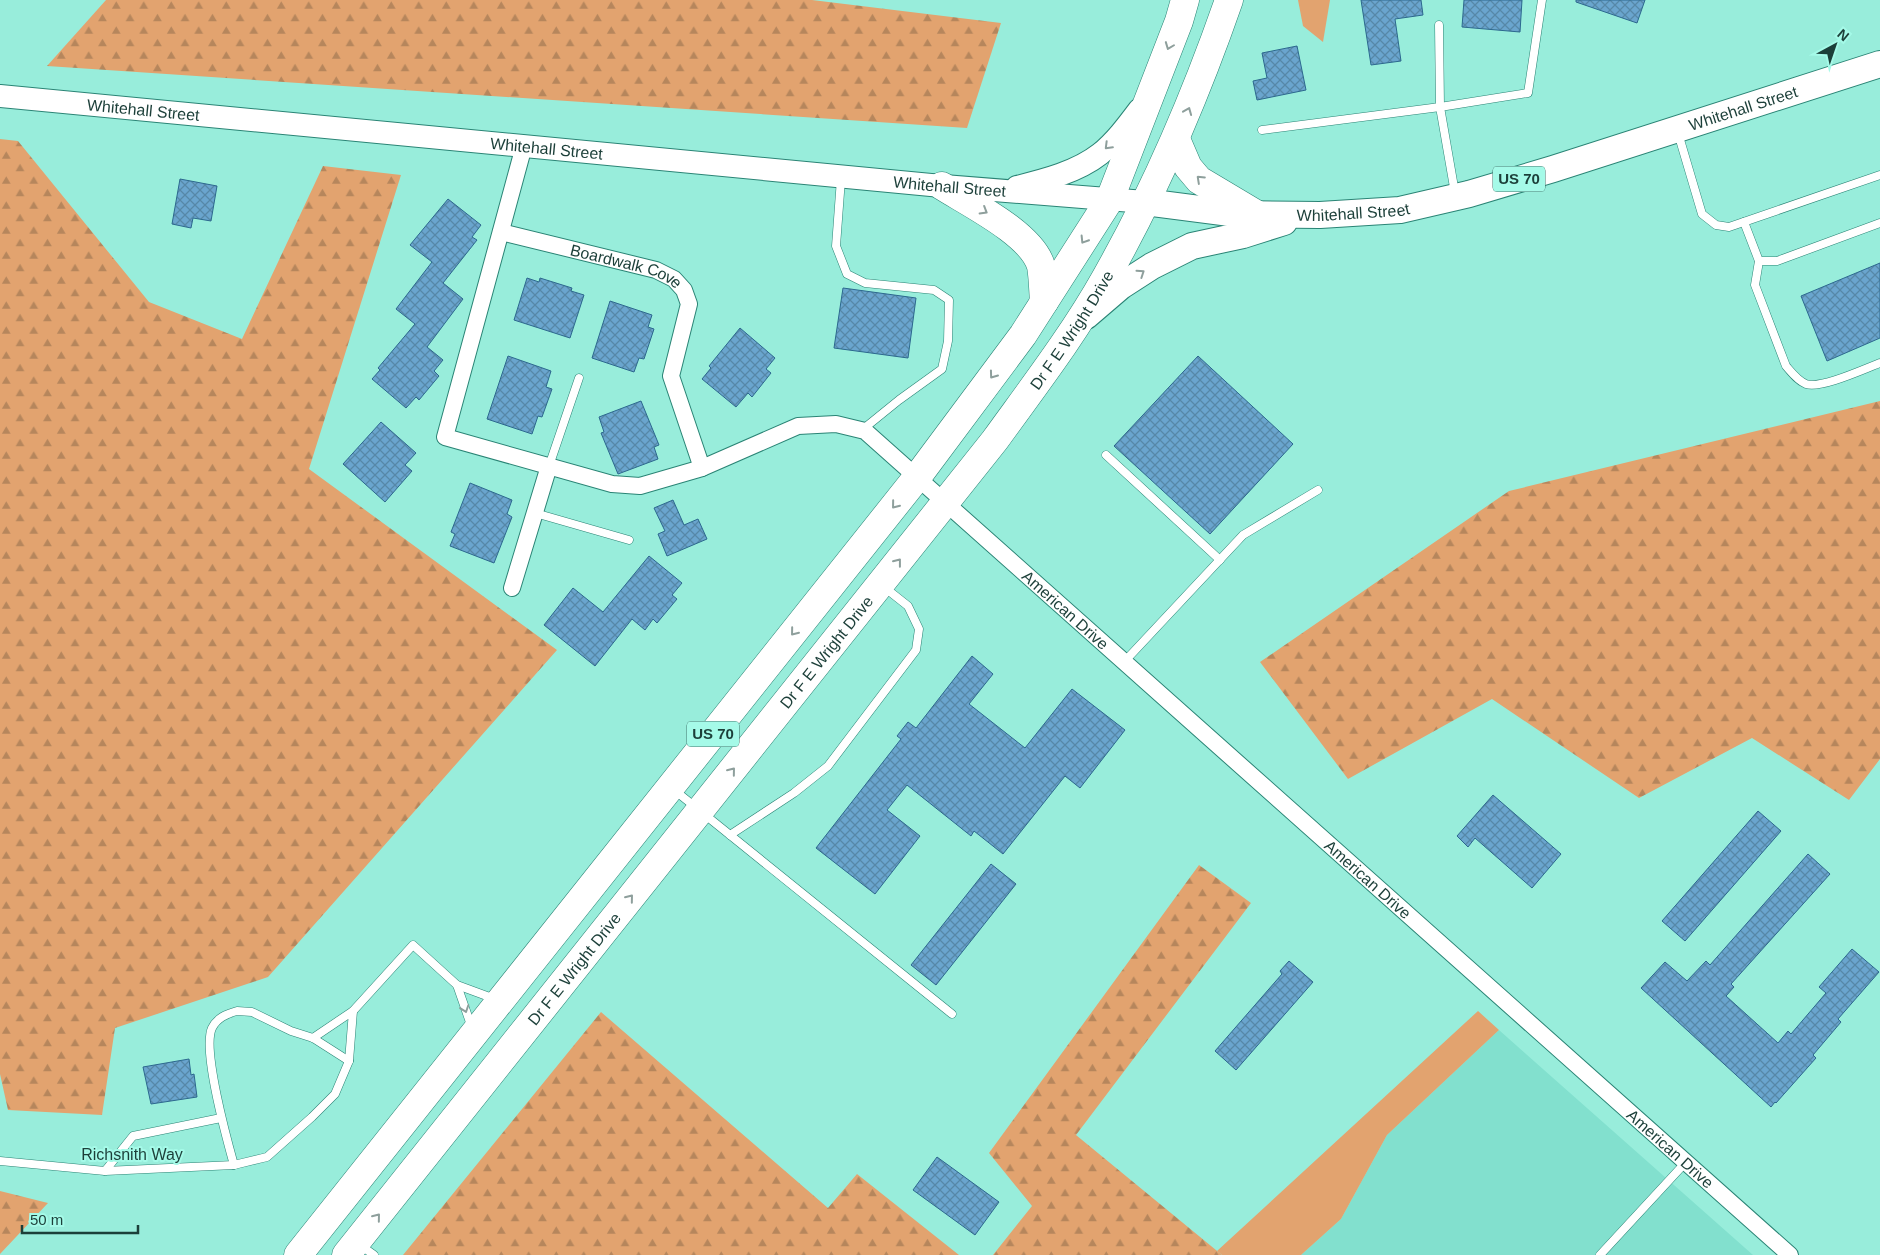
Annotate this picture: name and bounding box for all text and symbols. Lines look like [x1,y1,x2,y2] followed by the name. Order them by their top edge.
[1810,20,1860,70] north arrow
[1834,26,1852,44] text: N
[1165,41,1175,50] one-way arrow
[1687,83,1800,134] street label: Whitehall Street
[86,96,201,124] street label: Whitehall Street
[1182,107,1192,115] one-way arrow
[489,135,604,163] street label: Whitehall Street
[1104,141,1113,150] one-way arrow
[1493,166,1545,192] road number: US 70
[893,173,1007,200] street label: Whitehall Street
[1197,176,1206,185] one-way arrow
[1297,200,1412,224] street label: Whitehall Street
[978,205,987,215] one-way arrow
[1080,235,1090,244] one-way arrow
[569,241,686,291] street label: Boardwalk Cove
[1027,268,1117,393] street label: Dr F E Wright Drive
[1135,270,1145,279] one-way arrow
[991,369,999,378] one-way arrow
[893,499,901,508] one-way arrow
[893,558,902,567] one-way arrow
[1019,567,1112,653] street label: American Drive
[777,593,877,712] street label: Dr F E Wright Drive
[791,626,799,635] one-way arrow
[687,722,739,746] road number: US 70
[726,768,734,777] one-way arrow
[1321,837,1414,922] street label: American Drive
[625,895,633,904] one-way arrow
[525,909,624,1028] street label: Dr F E Wright Drive
[459,1004,469,1013] one-way arrow
[1624,1106,1717,1192] street label: American Drive
[81,1146,183,1163] street label: Richsnith Way
[22,1202,139,1234] scale bar
[30,1211,63,1228] text: 50 m
[371,1214,379,1223] one-way arrow

